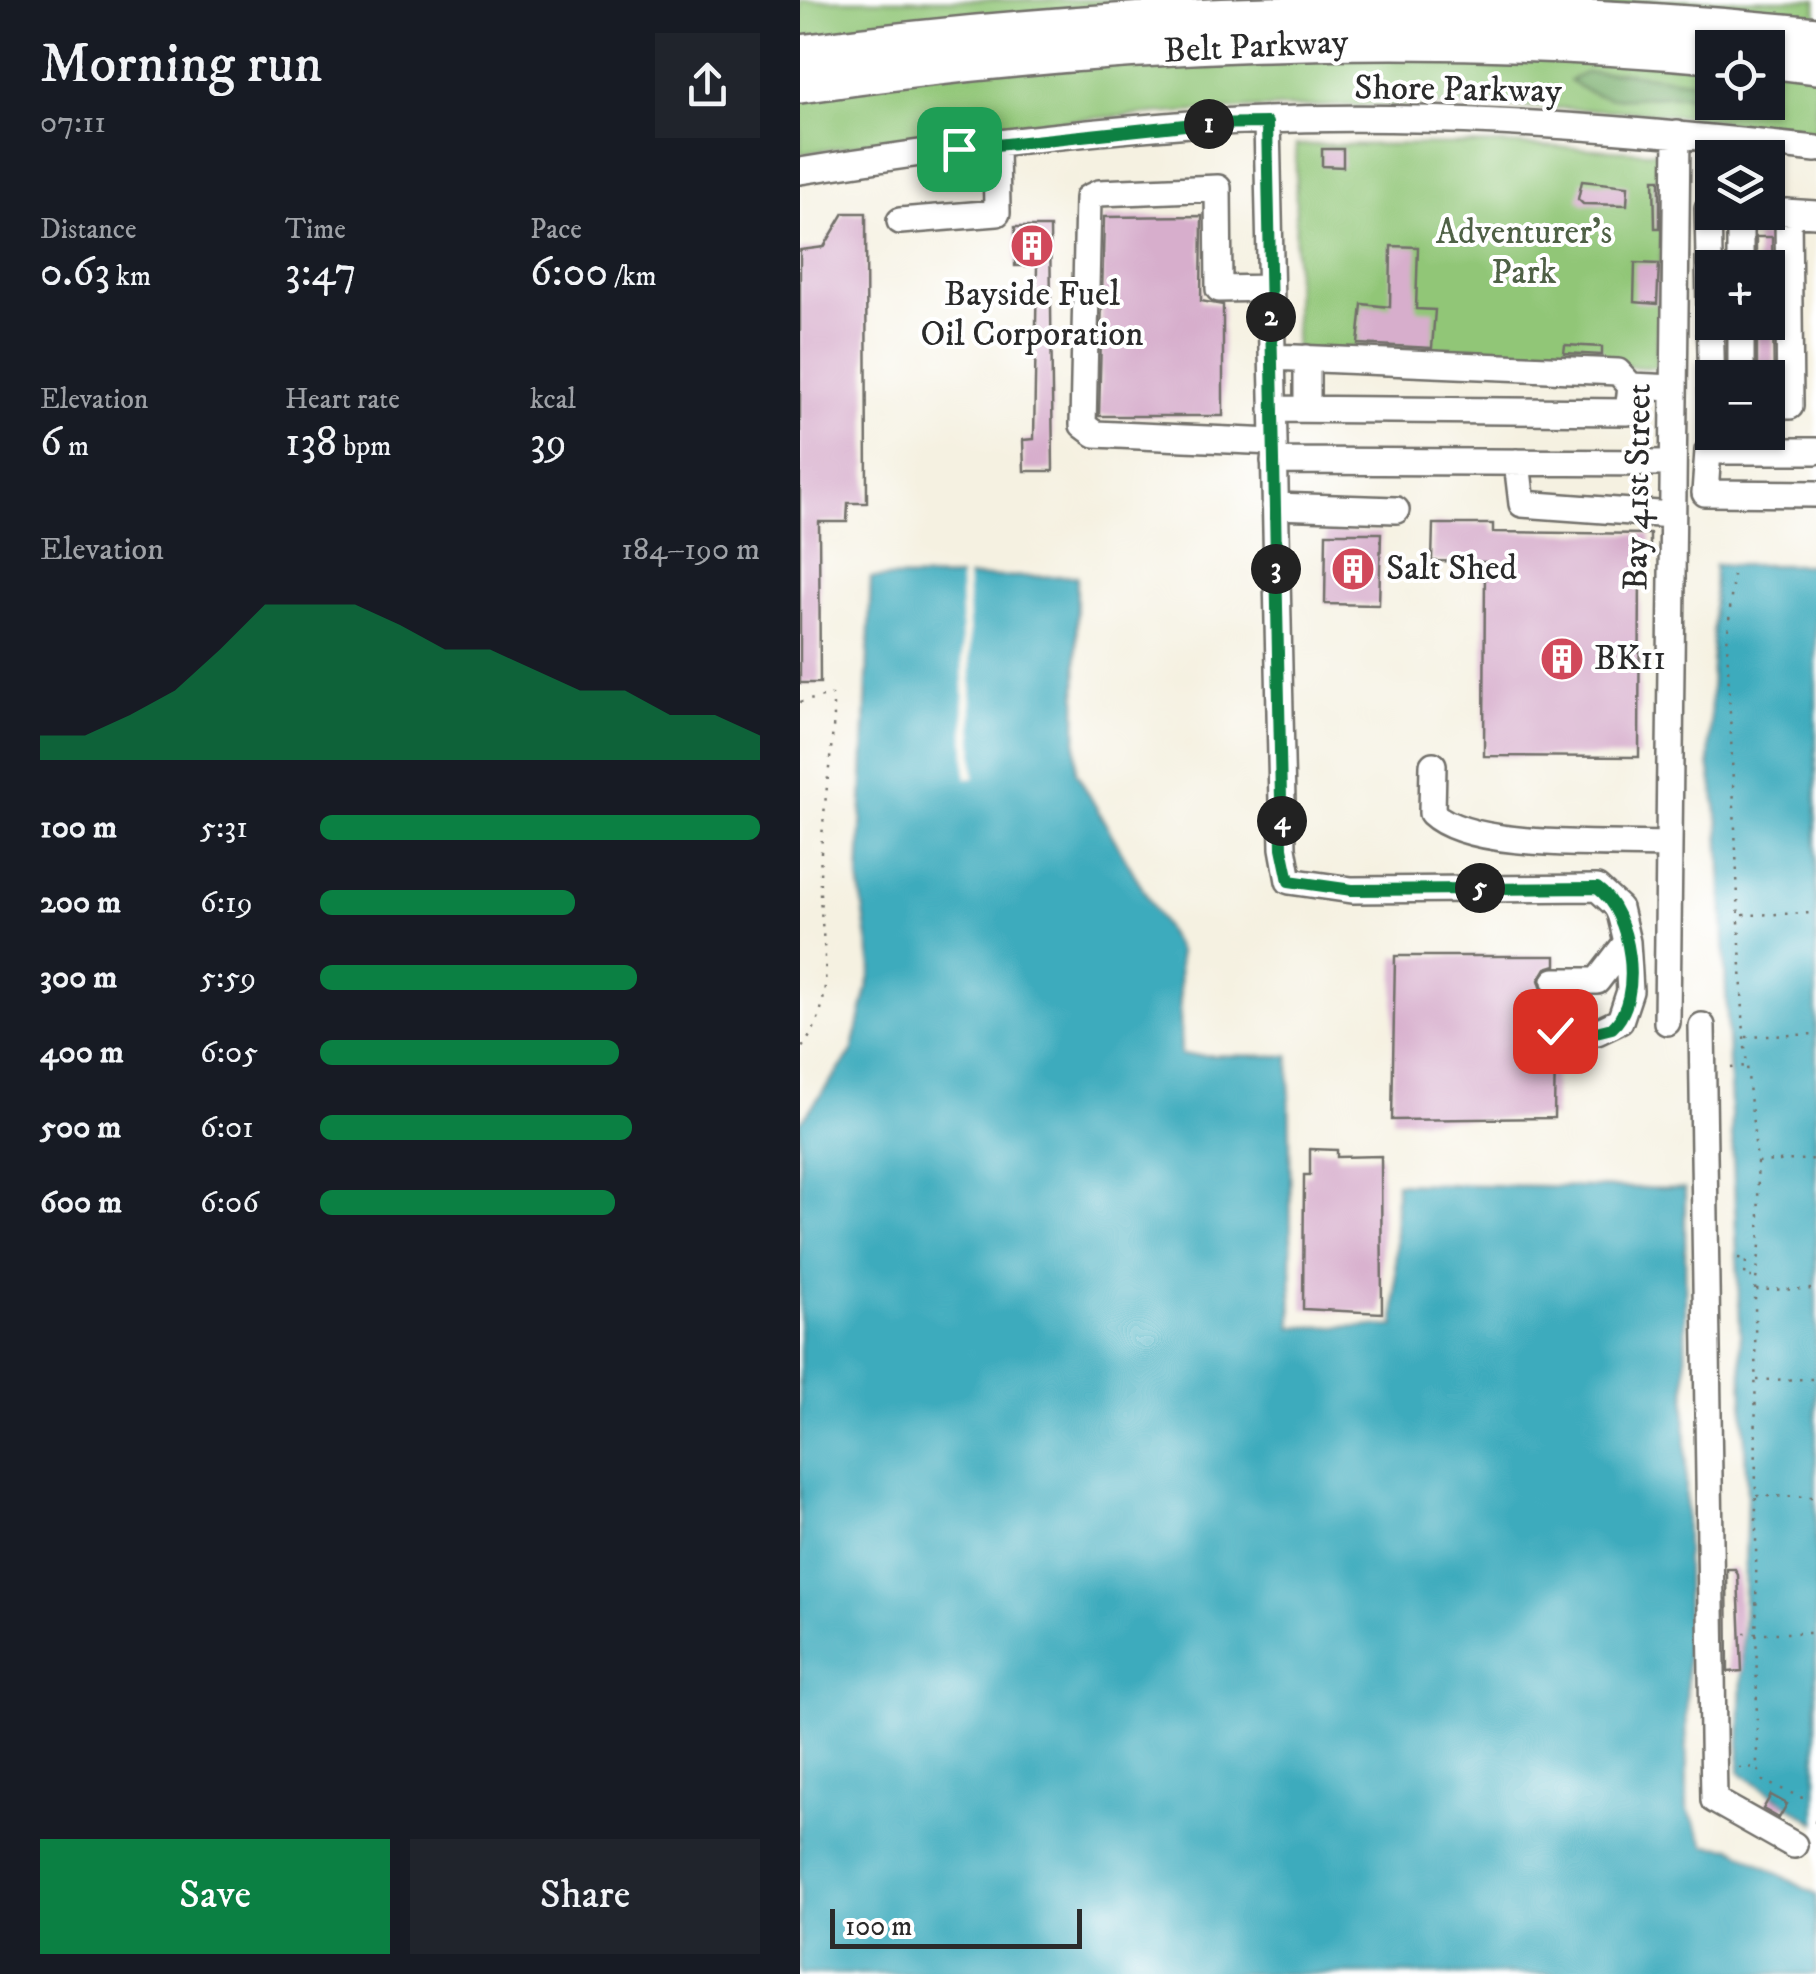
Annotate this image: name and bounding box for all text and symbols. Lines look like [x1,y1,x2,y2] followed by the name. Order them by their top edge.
[1163,20,1350,74] street label: Belt Parkway
[1695,30,1785,450] map controls
[1695,30,1785,120] button: locate
[40,31,322,100] text: Morning run
[655,33,760,138] button: share
[1354,66,1563,114] street label: Shore Parkway
[1184,99,1234,149] pin: 1
[40,103,106,143] text: 07:11
[1204,106,1214,141] text: 1
[917,107,1002,192] pin
[932,122,987,177] icon: arrive
[1695,140,1785,230] button: layers
[1436,211,1612,295] park label: Adventurer’s Park
[40,212,136,247] text: Distance
[285,212,346,247] text: Time
[530,212,582,247] text: Pace
[1009,223,1055,269] building icon: Bayside Fuel Oil Corporation
[40,247,110,299] text: 0.63
[285,247,357,299] text: 3:47
[530,247,608,299] text: 6:00
[1695,250,1785,340] button: +
[110,259,151,294] text: km
[608,259,657,294] text: /km
[921,273,1143,357] place label: Bayside Fuel Oil Corporation
[1246,292,1296,342] pin: 2
[1264,299,1278,334] text: 2
[1695,360,1785,450] button: −
[40,382,148,417] text: Elevation
[285,382,400,417] text: Heart rate
[530,382,576,417] text: kcal
[1614,383,1662,591] street label: Bay 41st Street
[40,417,62,469] text: 6
[285,417,337,469] text: 138
[530,417,567,469] text: 39
[62,429,89,464] text: m
[337,429,391,464] text: bpm
[40,530,164,570] text: Elevation
[621,530,760,570] text: 184–190 m
[1251,544,1301,594] pin: 3
[1330,546,1376,592] building icon: Salt Shed
[1386,547,1517,591] place label: Salt Shed
[1271,551,1281,586] text: 3
[1539,636,1585,682] building icon: BK11
[1594,637,1666,681] place label: BK11
[1257,796,1307,846] pin: 4
[1274,803,1290,838] text: 4
[40,808,117,848] text: 100 m
[200,808,248,848] text: 5:31
[1455,863,1505,913] pin: 5
[1473,870,1487,905] text: 5
[40,883,121,923] text: 200 m
[200,883,253,923] text: 6:19
[40,958,117,998] text: 300 m
[200,958,256,998] text: 5:59
[1513,989,1598,1074] pin
[1528,1004,1583,1059] icon: check
[40,1033,124,1073] text: 400 m
[200,1033,258,1073] text: 6:05
[40,1108,121,1148] text: 500 m
[200,1108,254,1148] text: 6:01
[40,1183,122,1223] text: 600 m
[200,1183,259,1223] text: 6:06
[40,1839,390,1954] button: Save
[410,1839,760,1954] button: Share
[830,1904,1082,1948] scale bar
[845,1909,912,1944] text: 100 m

